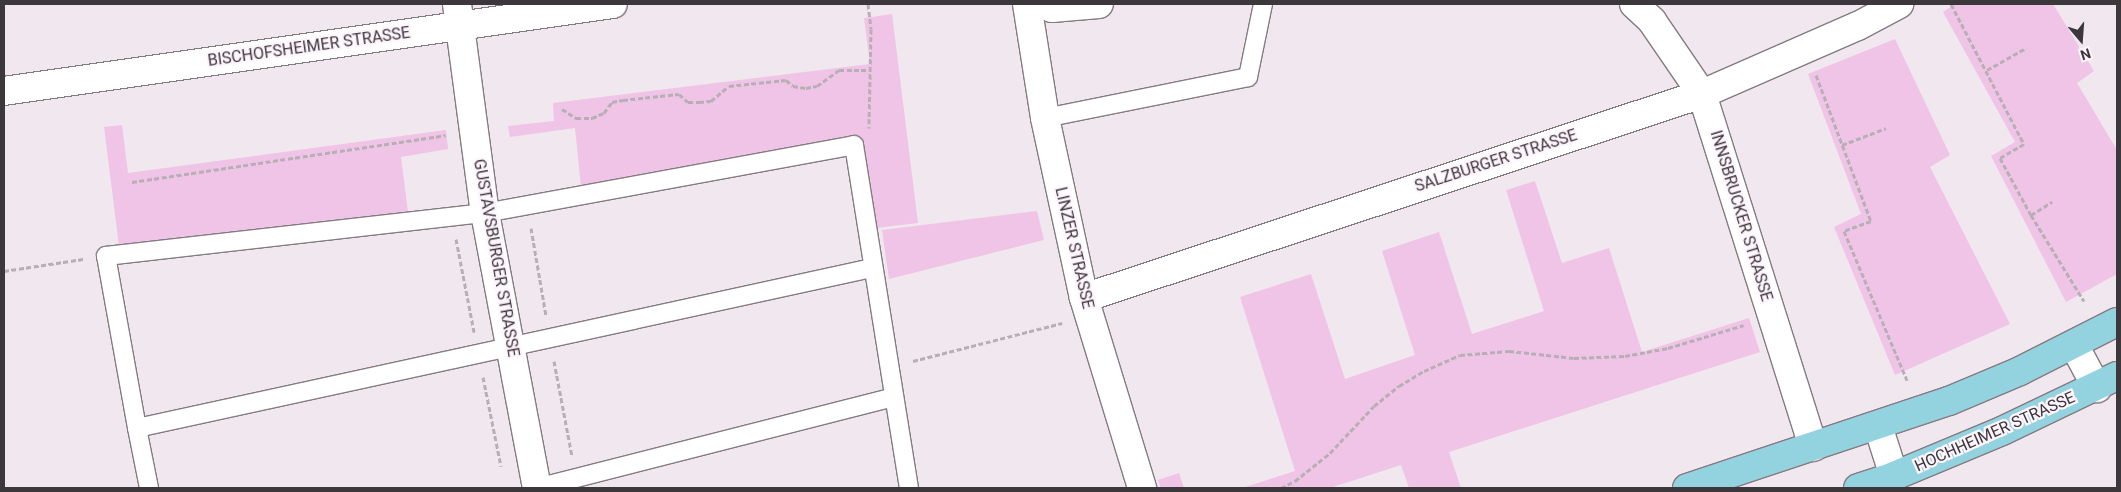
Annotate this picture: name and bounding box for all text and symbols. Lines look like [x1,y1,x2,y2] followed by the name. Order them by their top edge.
[2056,15,2106,65] north arrow
[207,23,411,71] street label: BISCHOFSHEIMER STRASSE
[2078,45,2093,63] text: N
[1412,126,1580,196] street label: SALZBURGER STRASSE
[1706,128,1776,304] street label: INNSBRUCKER STRASSE
[469,158,523,358] street label: GUSTAVSBURGER STRASSE
[1051,185,1097,311] street label: LINZER STRASSE
[1912,388,2078,476] street label: HOCHHEIMER STRASSE

